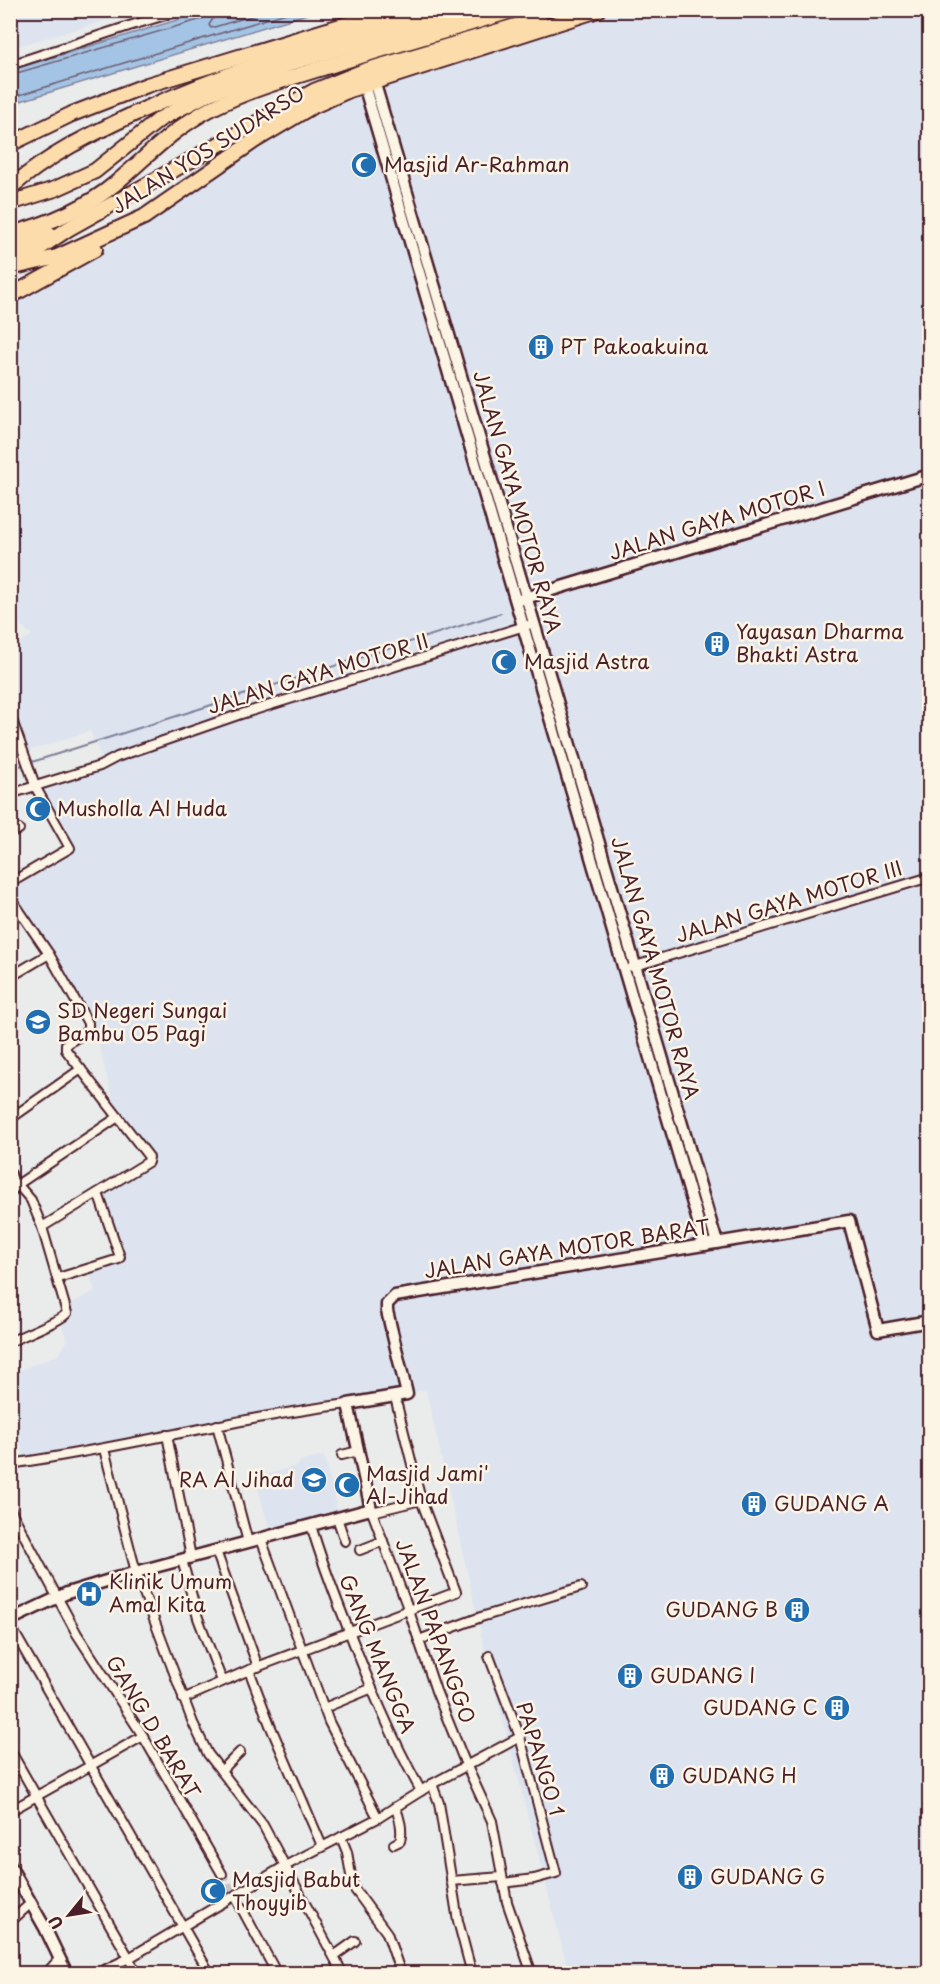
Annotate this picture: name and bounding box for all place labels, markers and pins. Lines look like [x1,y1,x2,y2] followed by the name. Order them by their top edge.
[384,149,570,179] place label: Masjid Ar-Rahman
[349,150,379,180] mosque icon: Masjid Ar-Rahman
[560,331,708,361] place label: PT Pakoakuina
[526,332,556,362] building icon: PT Pakoakuina
[736,616,904,669] place label: Yayasan Dharma Bhakti Astra
[702,629,732,659] building icon: Yayasan Dharma Bhakti Astra
[524,646,650,676] place label: Masjid Astra
[489,647,519,677] mosque icon: Masjid Astra
[57,793,228,823] place label: Musholla Al Huda
[23,794,53,824] mosque icon: Musholla Al Huda
[57,995,227,1048] place label: SD Negeri Sungai Bambu 05 Pagi
[23,1007,53,1037] school or university icon: SD Negeri Sungai Bambu 05 Pagi
[366,1458,489,1511] place label: Masjid Jami' Al-Jihad
[179,1464,294,1494] place label: RA Al Jihad
[299,1465,329,1495] school or university icon: RA Al Jihad
[332,1470,362,1500] mosque icon: Masjid Jami' Al-Jihad
[774,1488,889,1518] place label: GUDANG A
[739,1489,769,1519] building icon: GUDANG A
[109,1566,232,1619] place label: Klinik Umum Amal Kita
[74,1579,104,1609] hospital icon: Klinik Umum Amal Kita
[665,1594,778,1624] place label: GUDANG B
[782,1595,812,1625] building icon: GUDANG B
[650,1660,755,1690] place label: GUDANG I
[615,1661,645,1691] building icon: GUDANG I
[703,1692,818,1722] place label: GUDANG C
[822,1693,852,1723] building icon: GUDANG C
[682,1760,797,1790] place label: GUDANG H
[647,1761,677,1791] building icon: GUDANG H
[710,1861,825,1891] place label: GUDANG G
[675,1862,705,1892] building icon: GUDANG G
[232,1864,360,1917] place label: Masjid Babut Thoyyib
[198,1876,228,1906] mosque icon: Masjid Babut Thoyyib

